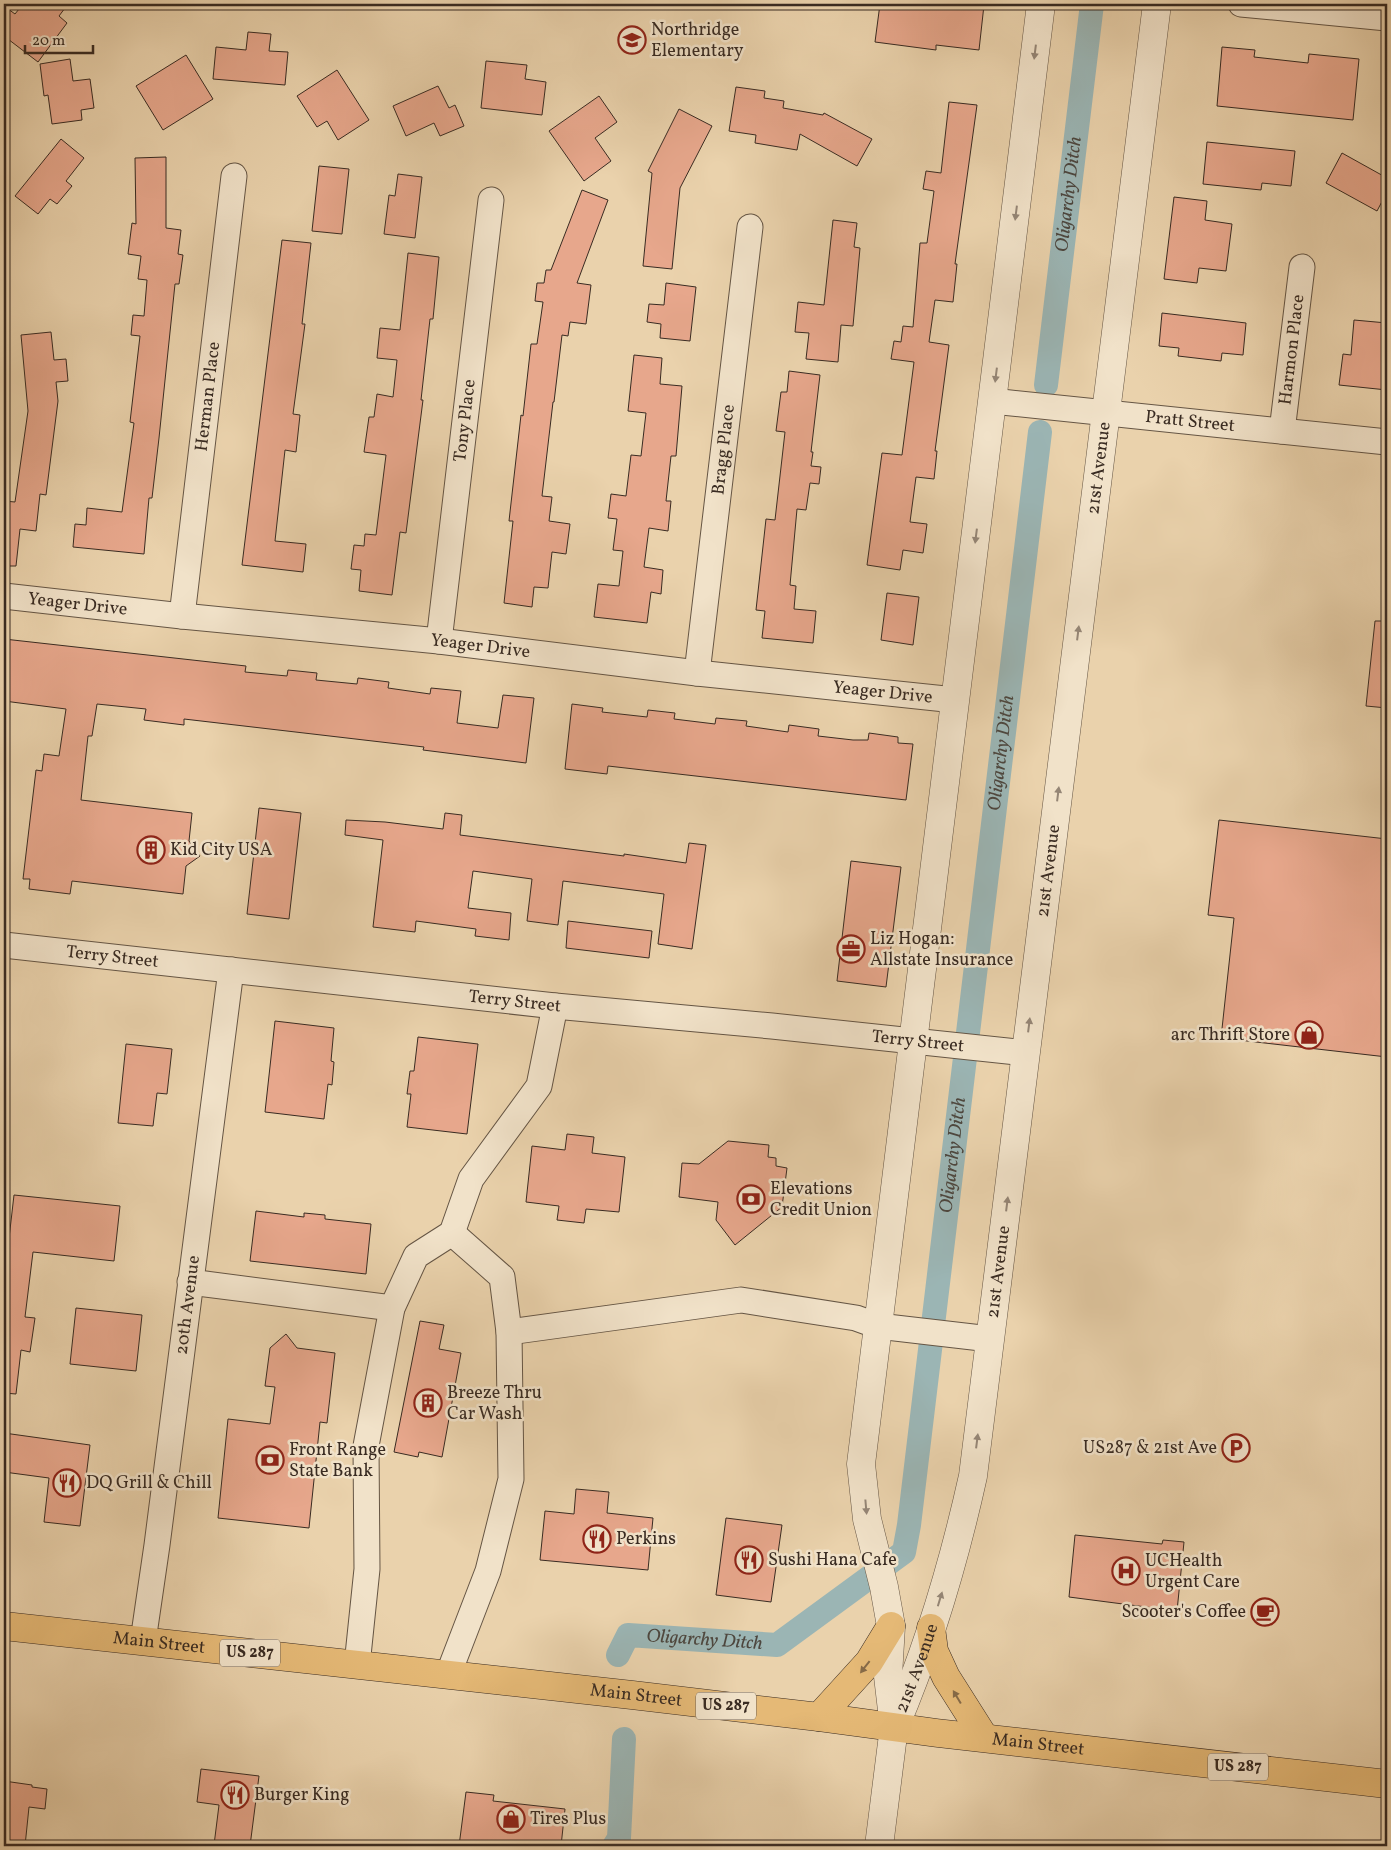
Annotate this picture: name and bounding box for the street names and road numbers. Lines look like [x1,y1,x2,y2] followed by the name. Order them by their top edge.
[1273,293,1311,406] street label: Harmon Place
[189,340,227,453] street label: Herman Place
[448,378,482,463] street label: Tony Place
[706,403,741,496] street label: Bragg Place
[1144,404,1236,439] street label: Pratt Street
[1081,420,1117,516] street label: 21st Avenue
[26,586,129,622] street label: Yeager Drive
[429,628,532,665] street label: Yeager Drive
[832,675,934,710] street label: Yeager Drive
[1030,823,1067,919] street label: 21st Avenue
[65,939,160,975] street label: Terry Street
[467,984,562,1019] street label: Terry Street
[870,1024,965,1059] street label: Terry Street
[980,1224,1017,1320] street label: 21st Avenue
[169,1254,207,1356] street label: 20th Avenue
[889,1620,945,1716] street label: 21st Avenue
[112,1626,207,1661] street label: Main Street
[220,1640,280,1666] road number: US 287
[589,1678,684,1713] street label: Main Street
[696,1692,756,1720] road number: US 287
[991,1727,1086,1762] street label: Main Street
[1208,1754,1268,1780] road number: US 287

